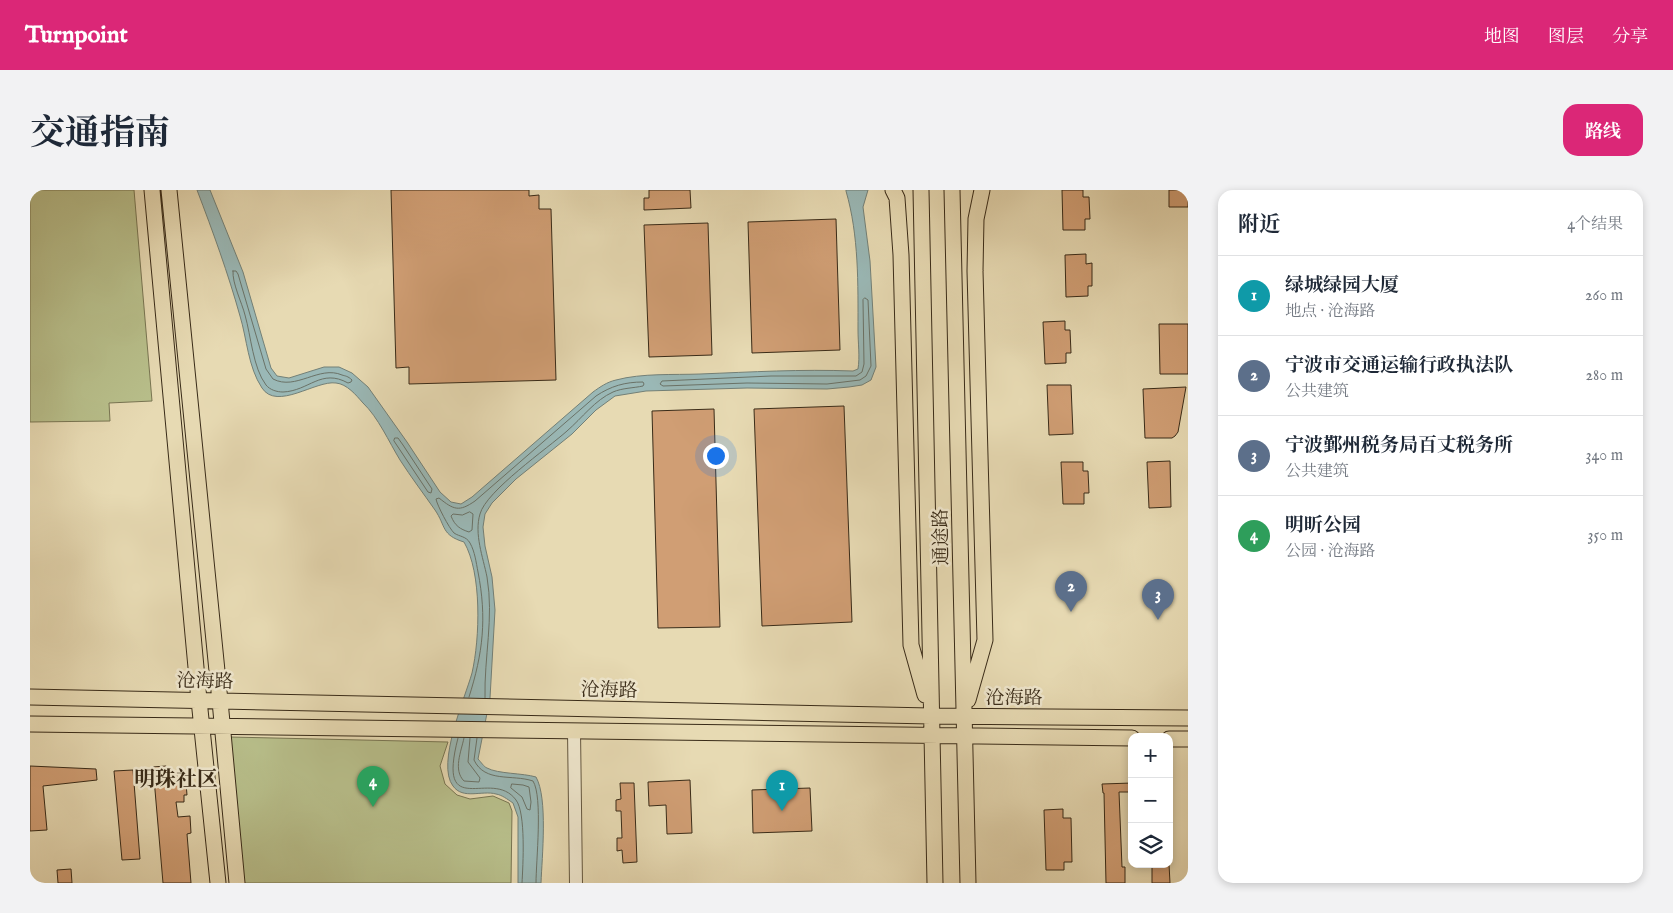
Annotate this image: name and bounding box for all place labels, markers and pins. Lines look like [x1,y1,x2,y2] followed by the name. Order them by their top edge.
[1055,571,1087,612] pin: 2
[1142,579,1174,620] pin: 3
[357,766,389,807] pin: 4
[766,770,798,811] pin: 1

